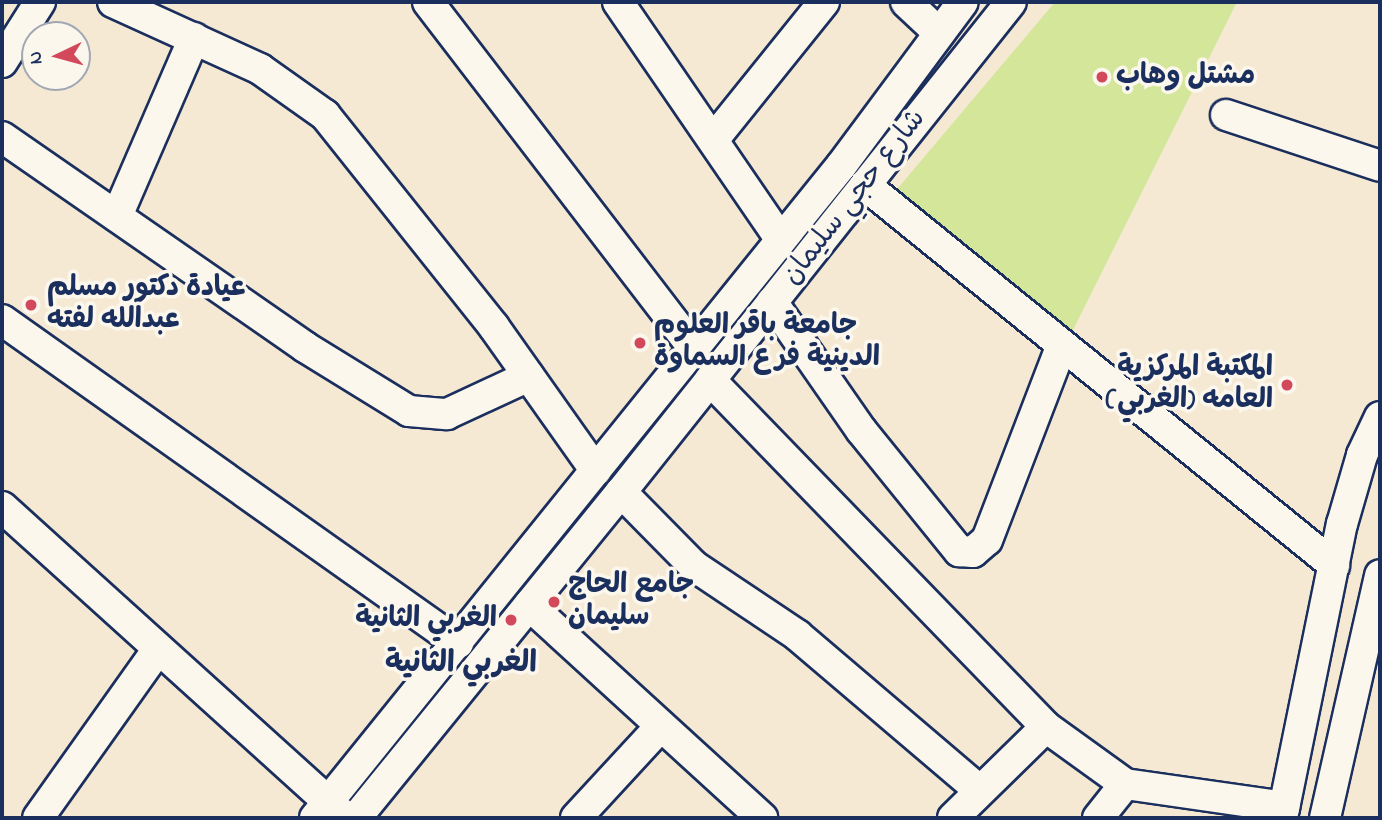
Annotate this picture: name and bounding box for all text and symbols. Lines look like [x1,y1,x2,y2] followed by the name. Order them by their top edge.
[21,21,91,91] north arrow
[23,50,51,65] text: N
[1116,60,1255,94] place label: مشتل وهاب
[1094,69,1110,85] marker: مشتل وهاب
[776,104,934,292] street label: شارع حجي سليمان
[47,272,245,338] place label: عيادة دكتور مسلم عبدالله لفته
[21,295,41,315] marker: عيادة دكتور مسلم عبدالله لفته
[654,310,880,376] place label: جامعة باقر العلوم الدينية فرع السماوة
[632,335,648,351] marker: جامعة باقر العلوم الدينية فرع السماوة
[1105,352,1273,418] place label: المكتبة المركزية العامه (الغربي)
[1279,377,1295,393] marker: المكتبة المركزية العامه (الغربي)
[568,569,694,635] place label: جامع الحاج سليمان
[546,594,562,610] marker: جامع الحاج سليمان
[355,603,497,637] place label: الغربي الثانية
[503,612,519,628] marker: الغربي الثانية
[385,646,537,682] district label: الغربي الثانية

